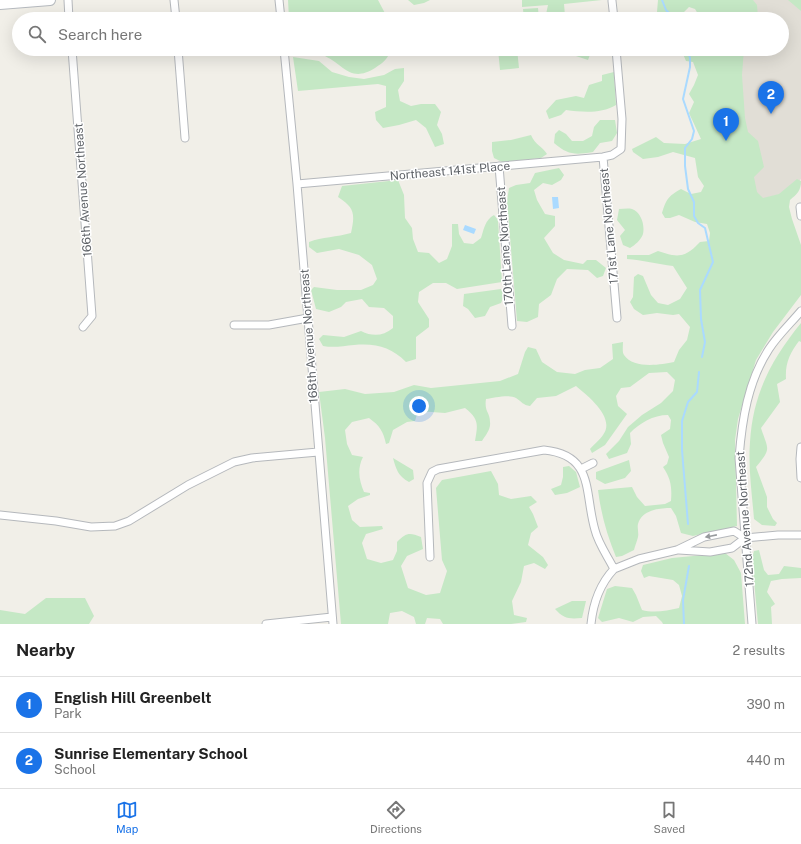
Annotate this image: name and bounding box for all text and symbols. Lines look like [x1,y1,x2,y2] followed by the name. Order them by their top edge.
[12,12,789,56] search box
[26,23,48,45] icon: search
[58,26,142,43] text: Search here
[758,81,784,114] pin: 2
[713,108,739,141] pin: 1
[71,122,95,257] street label: 166th Avenue Northeast
[389,159,511,183] street label: Northeast 141st Place
[597,167,621,285] street label: 171st Lane Northeast
[494,186,516,306] street label: 170th Lane Northeast
[297,268,321,404] street label: 168th Avenue Northeast
[409,396,429,416] your location
[733,450,757,587] street label: 172nd Avenue Northeast
[705,533,717,539] one-way arrow
[16,640,75,660] text: Nearby
[733,643,785,658] text: 2 results
[54,689,212,706] text: English Hill Greenbelt
[26,697,32,712] text: 1
[747,697,785,712] text: 390 m
[54,706,82,721] text: Park
[54,745,248,762] text: Sunrise Elementary School
[25,753,33,768] text: 2
[746,753,785,768] text: 440 m
[54,762,96,777] text: School
[116,799,138,835] tab: Map
[370,799,422,835] tab: Directions
[654,799,685,835] tab: Saved

